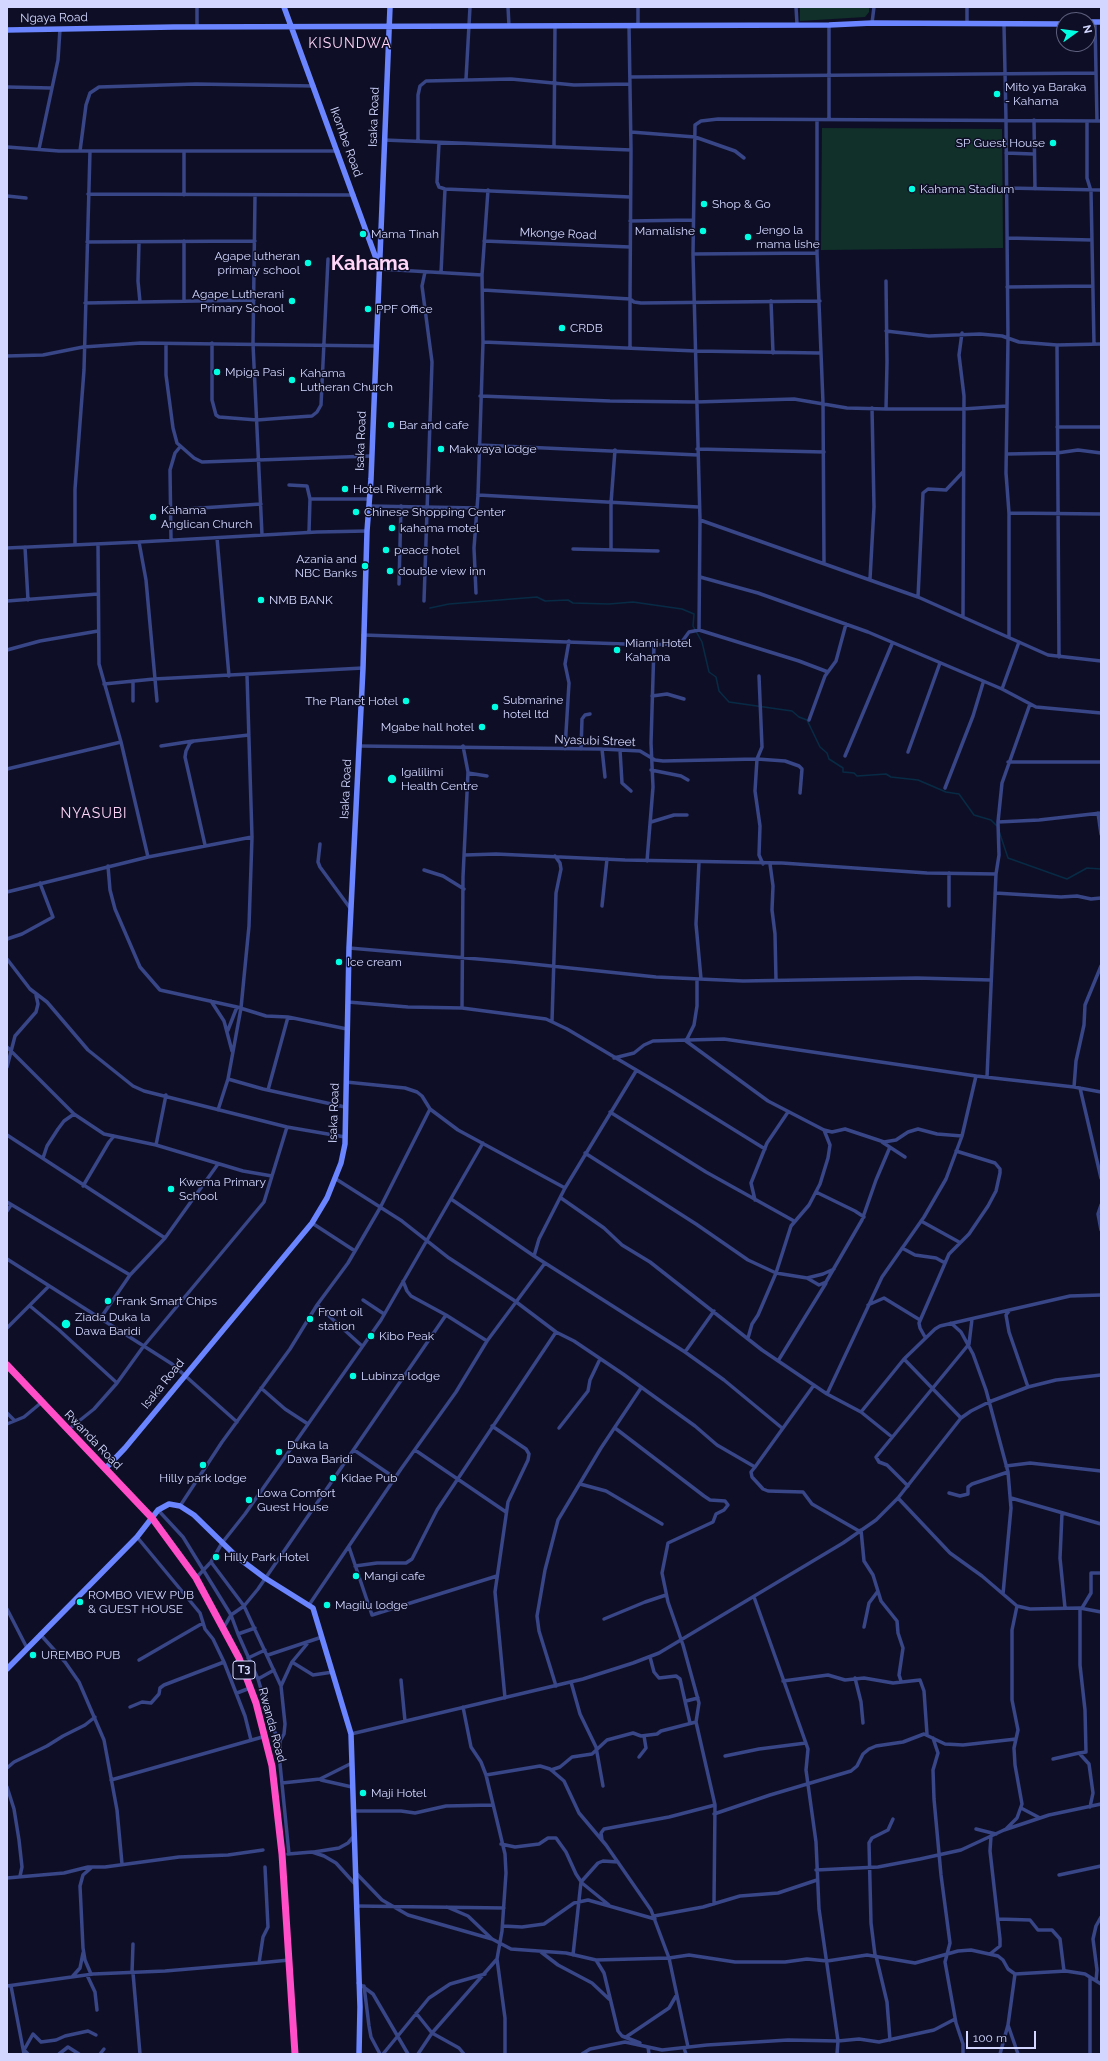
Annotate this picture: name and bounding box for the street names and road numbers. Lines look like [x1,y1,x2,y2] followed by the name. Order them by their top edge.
[20,10,88,26] street label: Ngaya Road
[366,87,382,147] street label: Isaka Road
[327,105,365,179] street label: Ikombe Road
[519,225,597,243] street label: Mkonge Road
[353,411,369,471] street label: Isaka Road
[554,732,636,750] street label: Nyasubi Street
[337,759,355,819] street label: Isaka Road
[326,1083,342,1143] street label: Isaka Road
[139,1356,187,1412] street label: Isaka Road
[61,1407,125,1473] street label: Rwanda Road
[233,1661,255,1679] road number: T3
[255,1686,289,1764] street label: Rwanda Road

